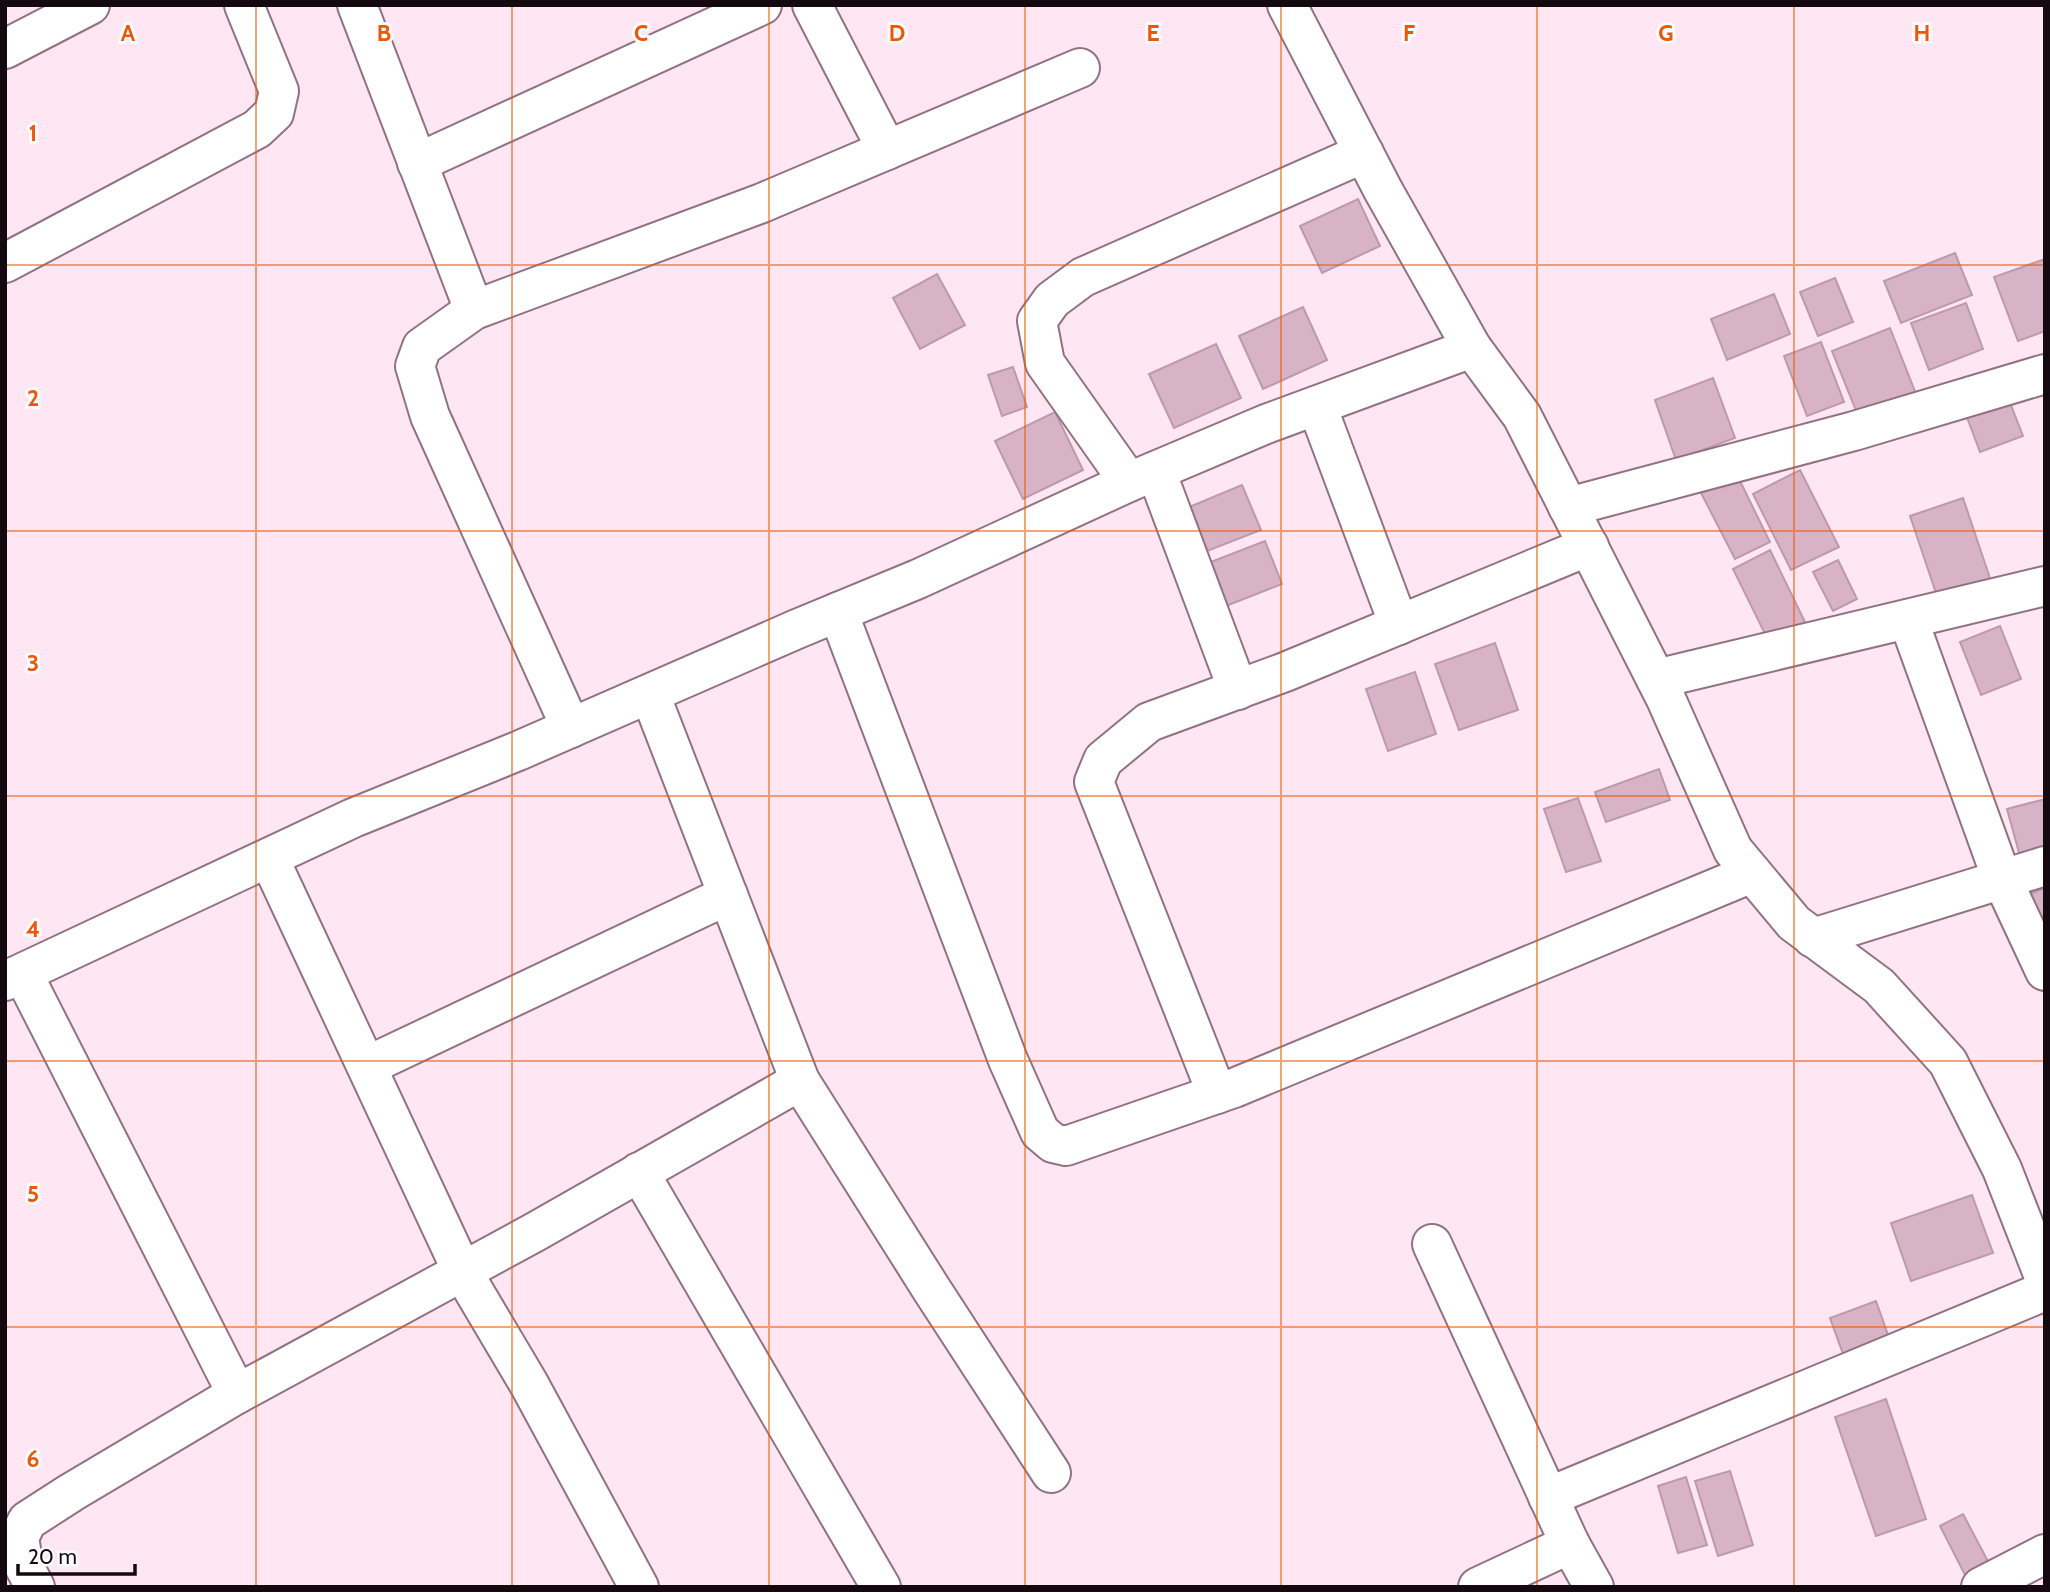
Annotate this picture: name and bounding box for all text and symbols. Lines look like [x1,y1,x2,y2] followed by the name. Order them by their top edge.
[121,19,136,47] text: A
[377,19,391,47] text: B
[634,19,648,47] text: C
[889,19,905,47] text: D
[1146,19,1160,47] text: E
[1403,19,1415,47] text: F
[1658,19,1674,47] text: G
[1914,19,1930,47] text: H
[29,119,37,147] text: 1
[27,384,39,412] text: 2
[27,649,39,677] text: 3
[26,915,40,943] text: 4
[27,1180,39,1208] text: 5
[27,1445,39,1473] text: 6
[18,1532,135,1576] scale bar
[28,1544,77,1569] text: 20 m

